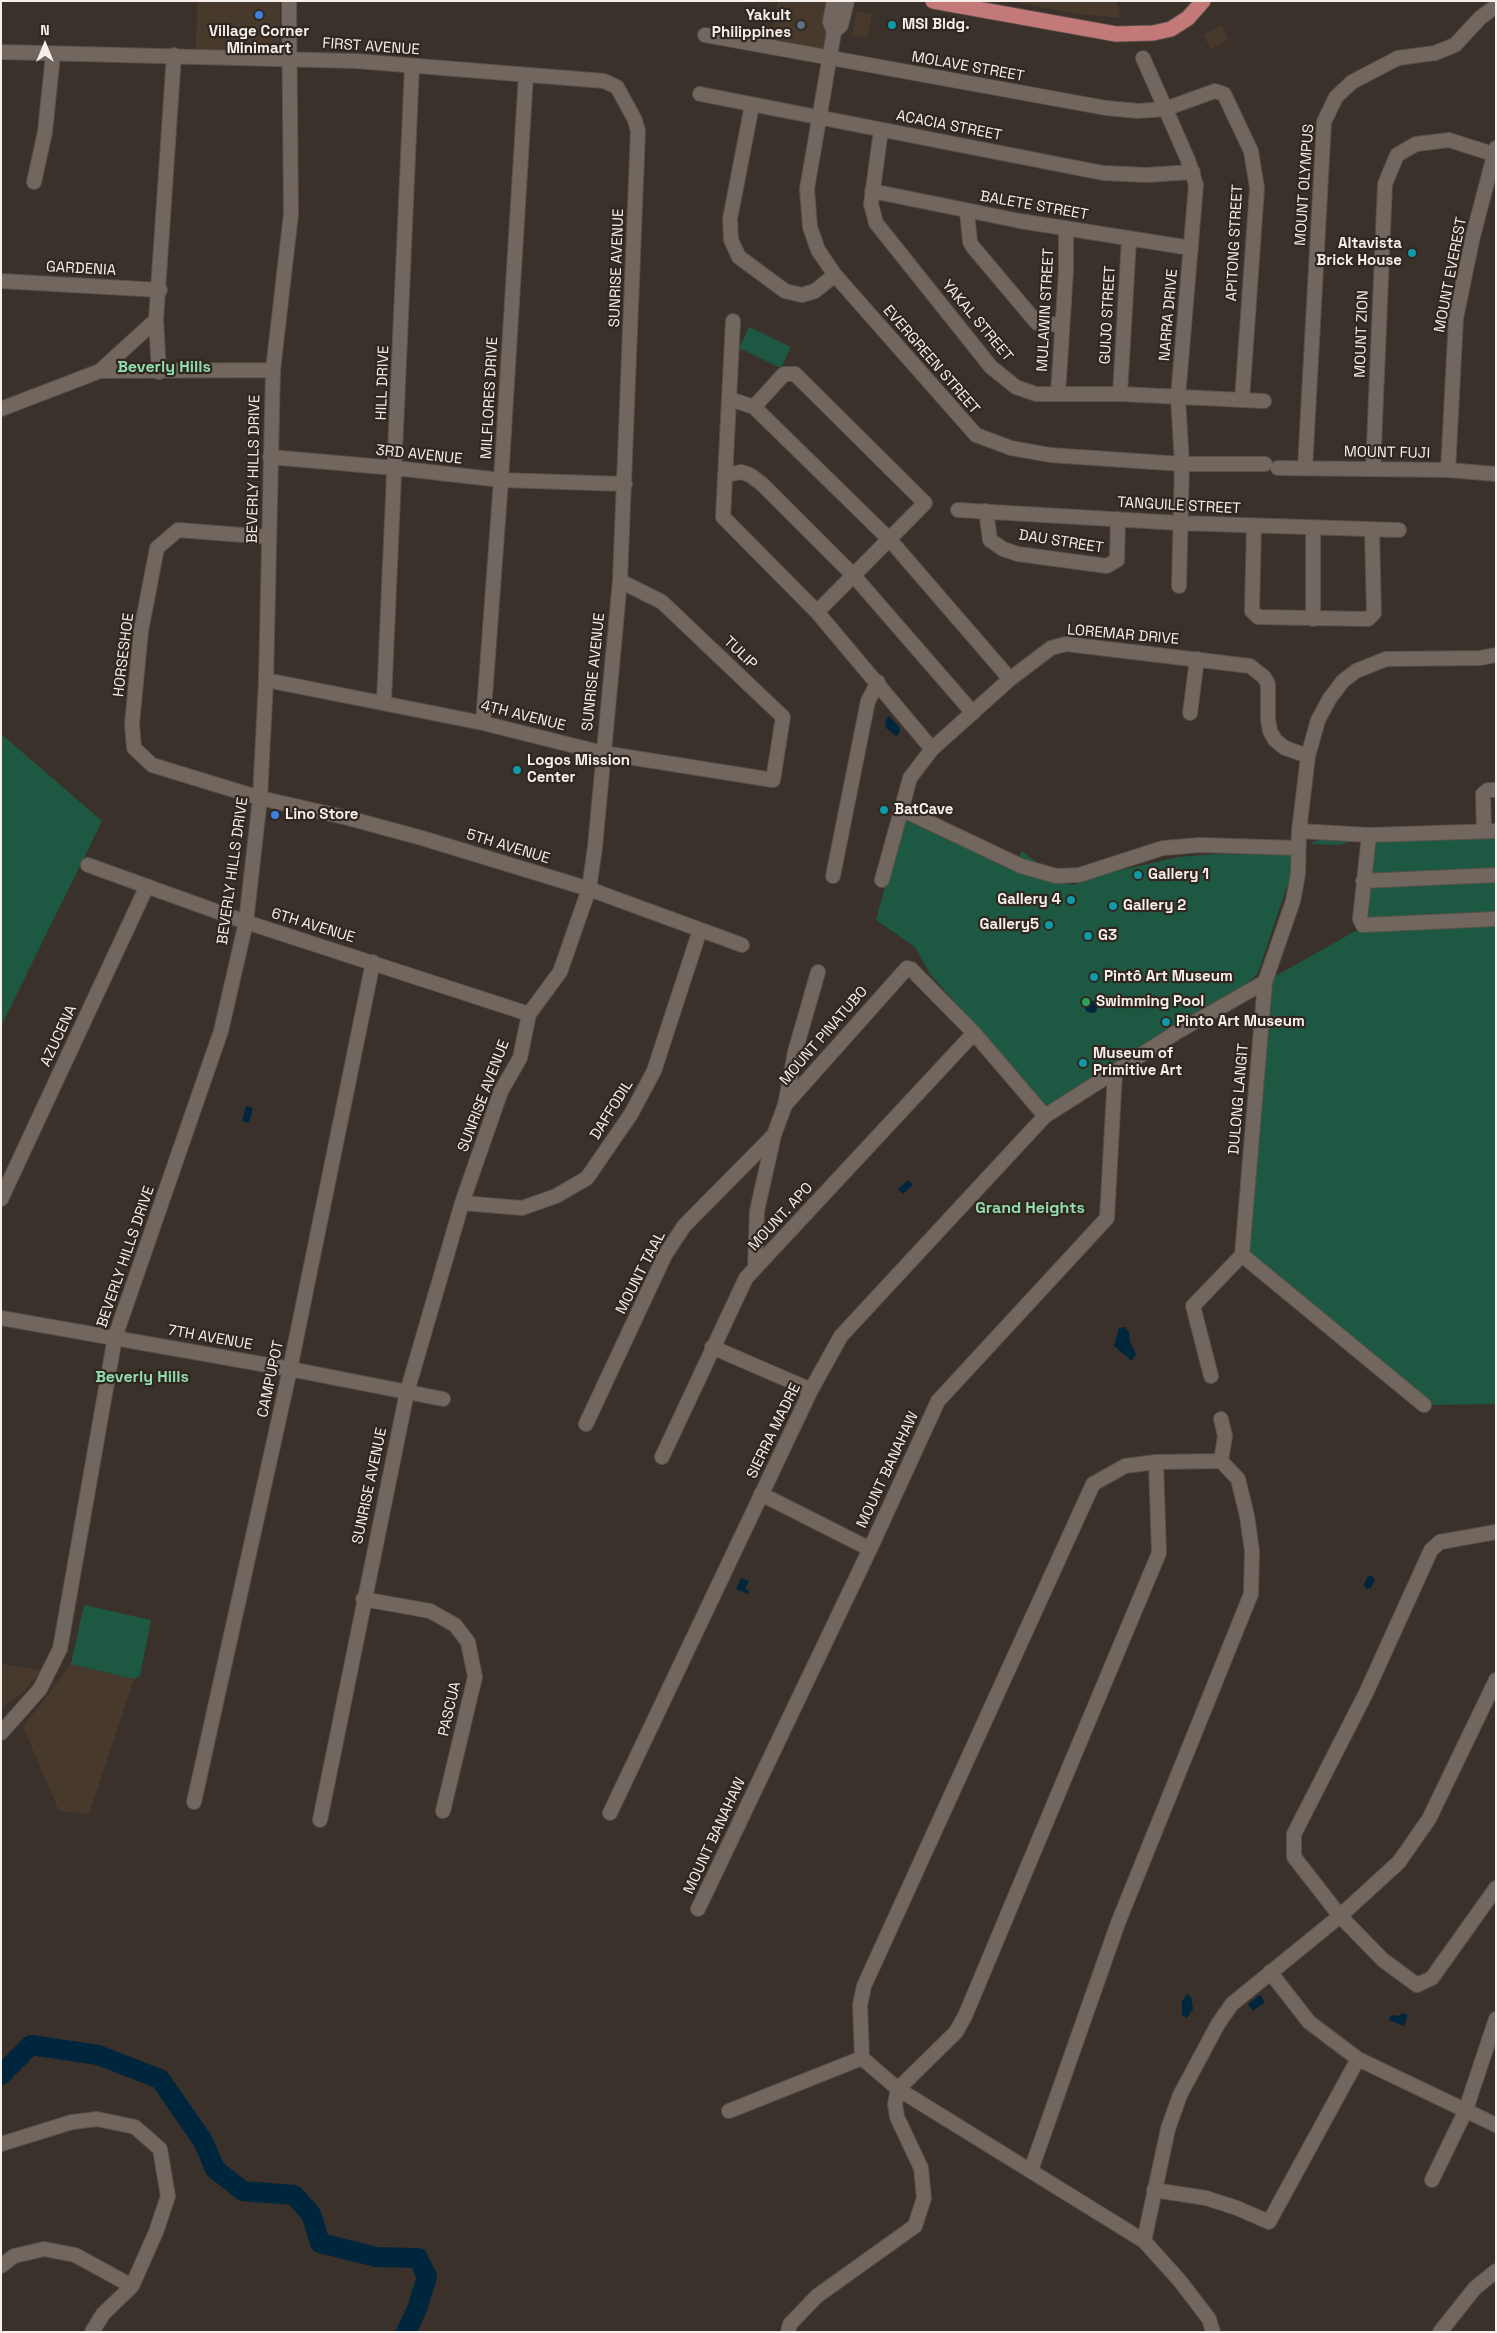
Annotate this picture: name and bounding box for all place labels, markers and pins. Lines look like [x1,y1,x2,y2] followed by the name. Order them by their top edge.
[712,7,791,42] place label: Yakult Philippines
[253,9,265,21] marker: Village Corner Minimart
[902,16,970,34] place label: MSI Bldg.
[795,19,807,31] marker: Yakult Philippines
[886,19,898,31] marker: MSI Bldg.
[209,23,309,58] place label: Village Corner Minimart
[1316,235,1402,270] place label: Altavista Brick House
[1406,247,1418,259] marker: Altavista Brick House
[527,752,630,787] place label: Logos Mission Center
[511,764,523,776] marker: Logos Mission Center
[894,801,954,819] place label: BatCave
[878,804,890,816] marker: BatCave
[285,806,359,824] place label: Lino Store
[269,809,281,821] marker: Lino Store
[1148,866,1209,884] place label: Gallery 1
[1132,869,1144,881] marker: Gallery 1
[997,891,1061,909] place label: Gallery 4
[1065,894,1077,906] marker: Gallery 4
[1123,897,1186,915] place label: Gallery 2
[1107,900,1119,912] marker: Gallery 2
[980,916,1039,934] place label: Gallery5
[1043,919,1055,931] marker: Gallery5
[1098,927,1117,945] place label: G3
[1082,930,1094,942] marker: G3
[1104,968,1233,986] place label: Pintô Art Museum
[1088,971,1100,983] marker: Pintô Art Museum
[1096,993,1204,1011] place label: Swimming Pool
[1080,996,1092,1008] marker: Swimming Pool
[1176,1013,1305,1031] place label: Pinto Art Museum
[1160,1016,1172,1028] marker: Pinto Art Museum
[1093,1045,1182,1080] place label: Museum of Primitive Art
[1077,1057,1089,1069] marker: Museum of Primitive Art

